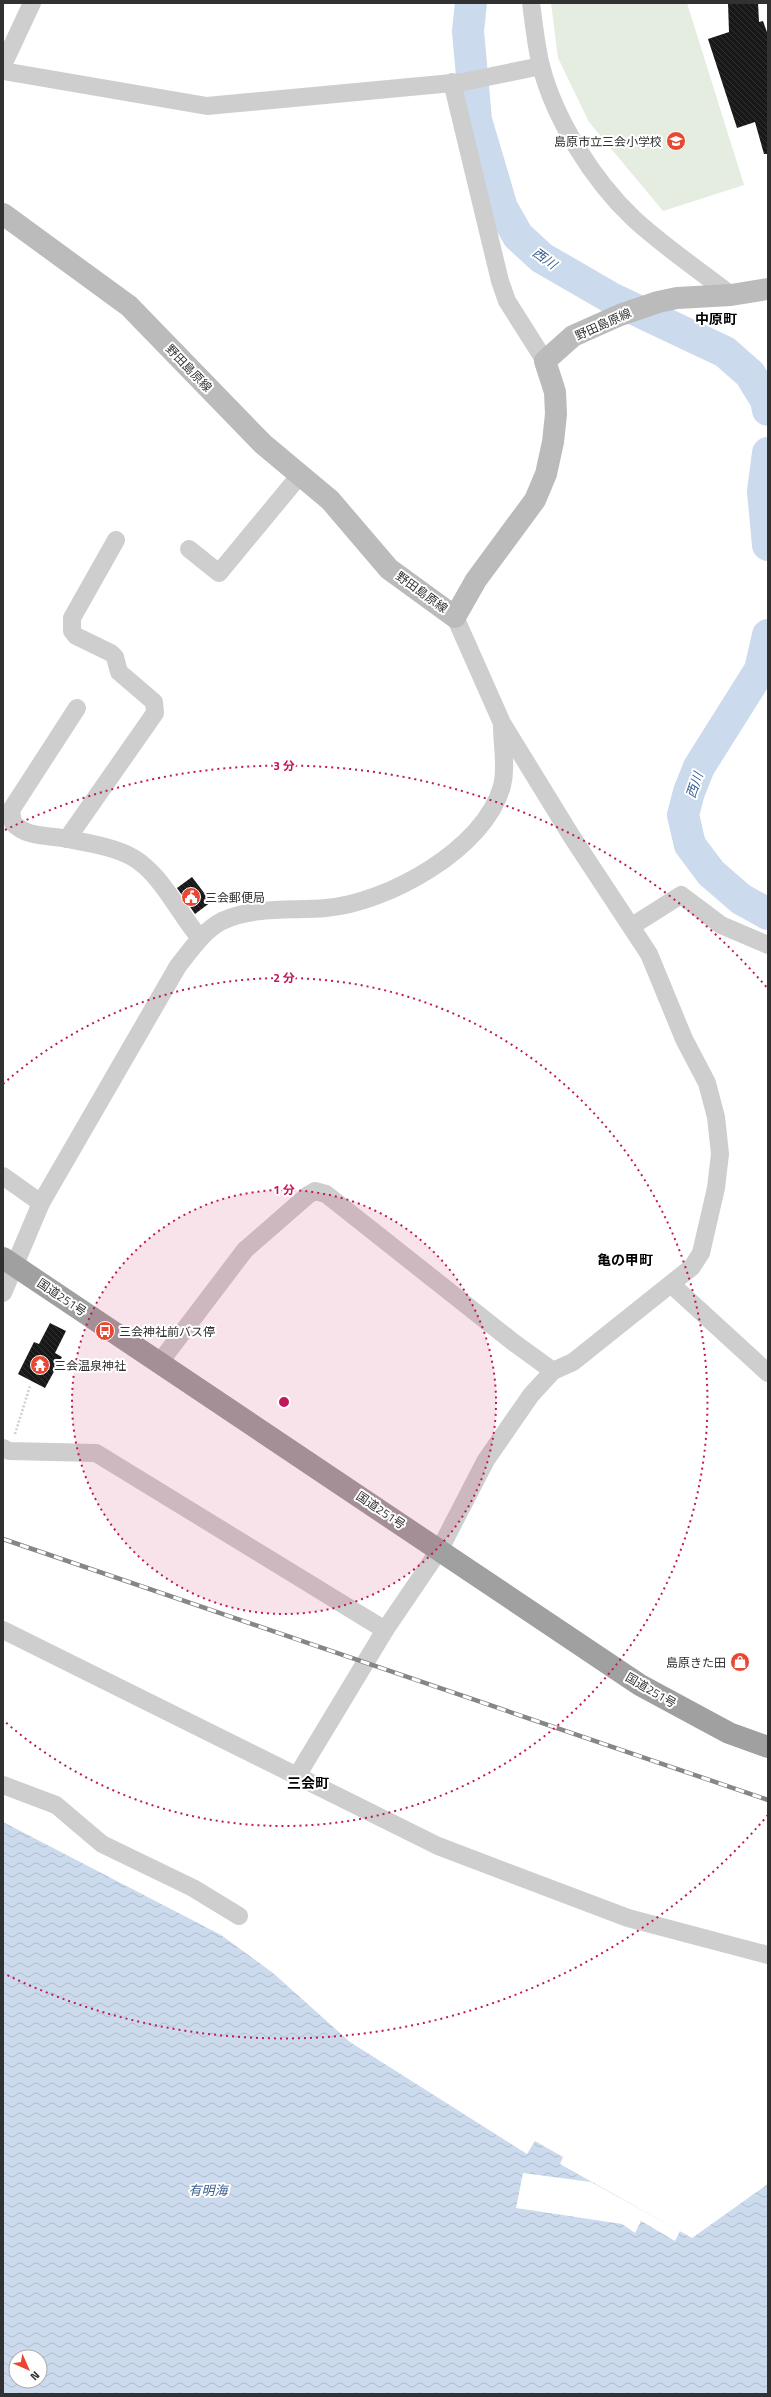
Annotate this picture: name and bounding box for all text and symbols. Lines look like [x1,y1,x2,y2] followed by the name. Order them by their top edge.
[665,130,687,152] school or university icon: 島原市立三会小学校
[554,132,662,151] place label: 島原市立三会小学校
[529,242,563,275] water label: 西川
[572,303,634,345] street label: 野田島原線
[695,308,737,329] district label: 中原町
[161,340,217,396] street label: 野田島原線
[392,567,452,617] street label: 野田島原線
[273,756,295,775] text: 3 分
[680,768,708,801] water label: 西川
[180,886,202,908] public building icon: 三会郵便局
[205,888,265,907] place label: 三会郵便局
[273,968,295,987] text: 2 分
[273,1180,295,1199] text: 1 分
[597,1249,653,1270] district label: 亀の甲町
[33,1273,91,1321] street label: 国道251号
[94,1320,116,1342] bus stop icon: 三会神社前バス停
[119,1322,215,1341] place label: 三会神社前バス停
[29,1354,51,1376] temple icon: 三会温泉神社
[54,1356,126,1375] place label: 三会温泉神社
[277,1395,291,1409] centre of rings
[352,1486,410,1534] street label: 国道251号
[729,1651,751,1673] shop icon: 島原きた田
[666,1653,726,1672] place label: 島原きた田
[622,1668,680,1712] street label: 国道251号
[287,1772,329,1793] district label: 三会町
[188,2180,229,2200] water label: 有明海
[8,2349,48,2389] north arrow
[27,2368,43,2384] text: N

